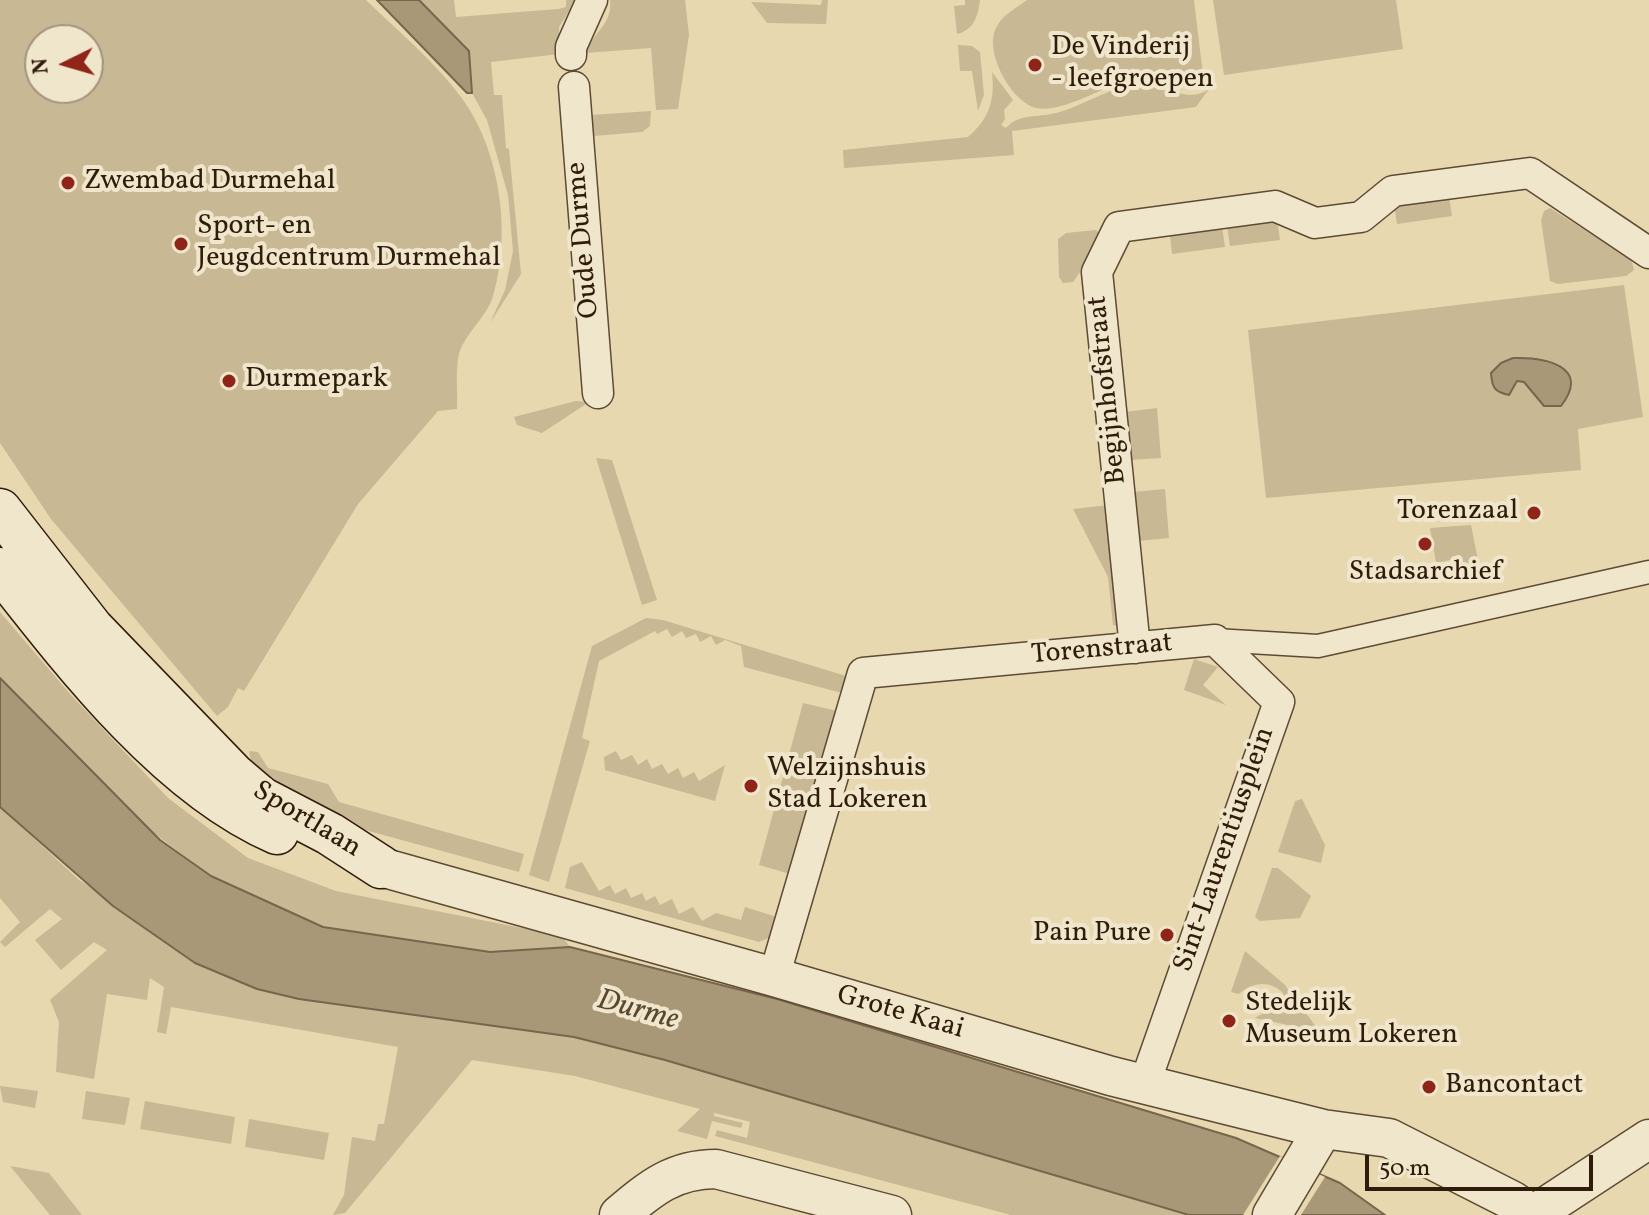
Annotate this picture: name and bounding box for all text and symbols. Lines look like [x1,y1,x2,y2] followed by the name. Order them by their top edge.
[24,24,104,104] north arrow
[1051,32,1214,98] place label: De Vinderij - leefgroepen
[1026,56,1044,74] marker: De Vinderij - leefgroepen
[25,57,58,75] text: N
[561,160,609,320] street label: Oude Durme
[84,166,335,200] place label: Zwembad Durmehal
[59,174,77,192] marker: Zwembad Durmehal
[197,211,501,277] place label: Sport- en Jeugdcentrum Durmehal
[172,235,190,253] marker: Sport- en Jeugdcentrum Durmehal
[1082,294,1136,486] street label: Begijnhofstraat
[245,364,388,398] place label: Durmepark
[220,372,238,390] marker: Durmepark
[1397,496,1518,530] place label: Torenzaal
[1525,504,1543,522] marker: Torenzaal
[1416,535,1434,553] marker: Stadsarchief
[1349,557,1501,591] place label: Stadsarchief
[1030,628,1174,674] street label: Torenstraat
[1168,723,1284,977] street label: Sint-Laurentiusplein
[767,753,928,819] place label: Welzijnshuis Stad Lokeren
[246,775,366,867] street label: Sportlaan
[742,777,760,795] marker: Welzijnshuis Stad Lokeren
[1033,918,1151,952] place label: Pain Pure
[1158,926,1176,944] marker: Pain Pure
[832,980,968,1048] street label: Grote Kaai
[592,984,682,1040] water label: Durme
[1245,988,1458,1054] place label: Stedelijk Museum Lokeren
[1220,1012,1238,1030] marker: Stedelijk Museum Lokeren
[1445,1070,1583,1104] place label: Bancontact
[1420,1078,1438,1096] marker: Bancontact
[1369,1139,1597,1189] scale bar
[1379,1152,1431,1186] text: 50 m

